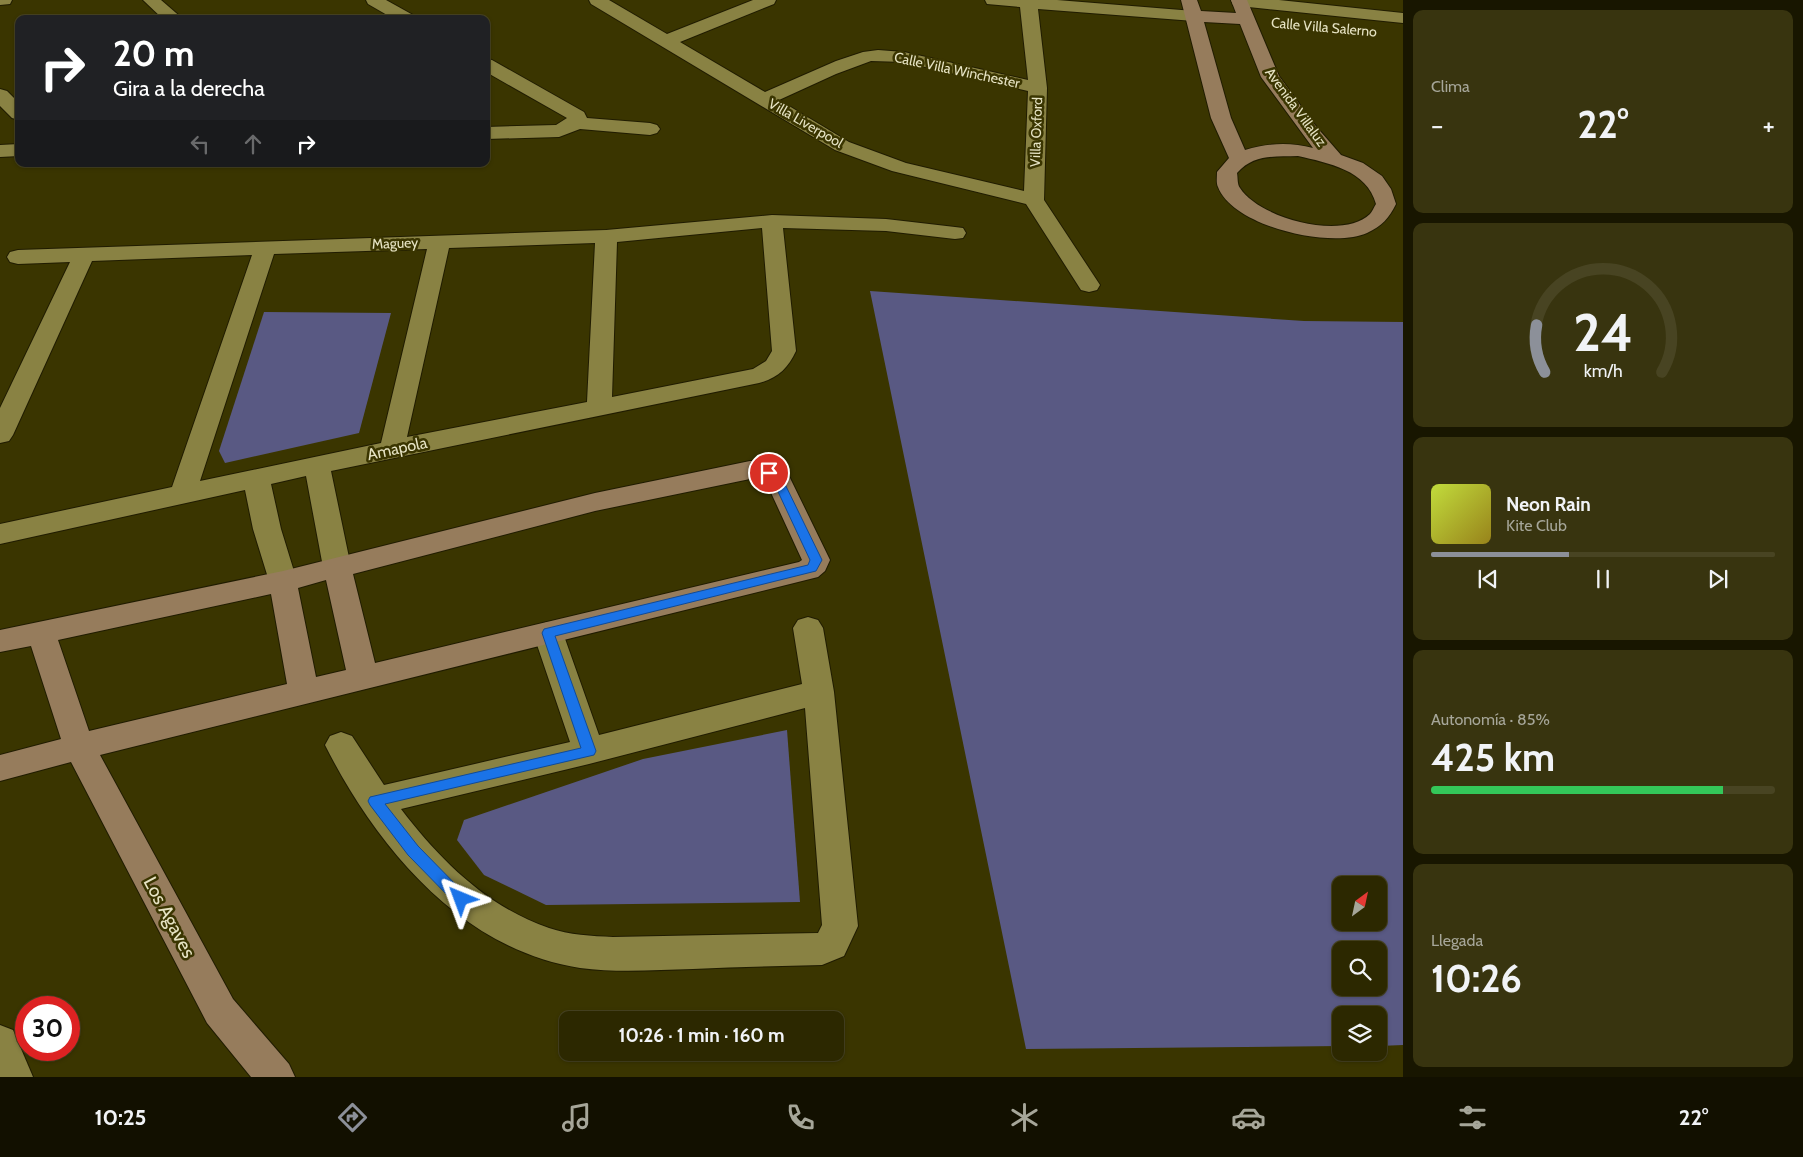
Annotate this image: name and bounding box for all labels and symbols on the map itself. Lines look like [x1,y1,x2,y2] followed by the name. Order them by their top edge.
[1270,13,1378,41] street label: Calle Villa Salerno
[893,48,1022,92] street label: Calle Villa Winchester
[1261,64,1331,150] street label: Avenida Villaluz
[765,94,847,152] street label: Villa Liverpool
[1026,97,1046,167] street label: Villa Oxford
[371,233,419,253] street label: Maguey
[365,433,429,464] street label: Amapola
[748,452,790,494] pin
[434,872,486,924] position arrow
[139,873,201,962] street label: Los Agaves
[1332,876,1388,931] north arrow
[15,996,80,1061] speed limit sign: 30

